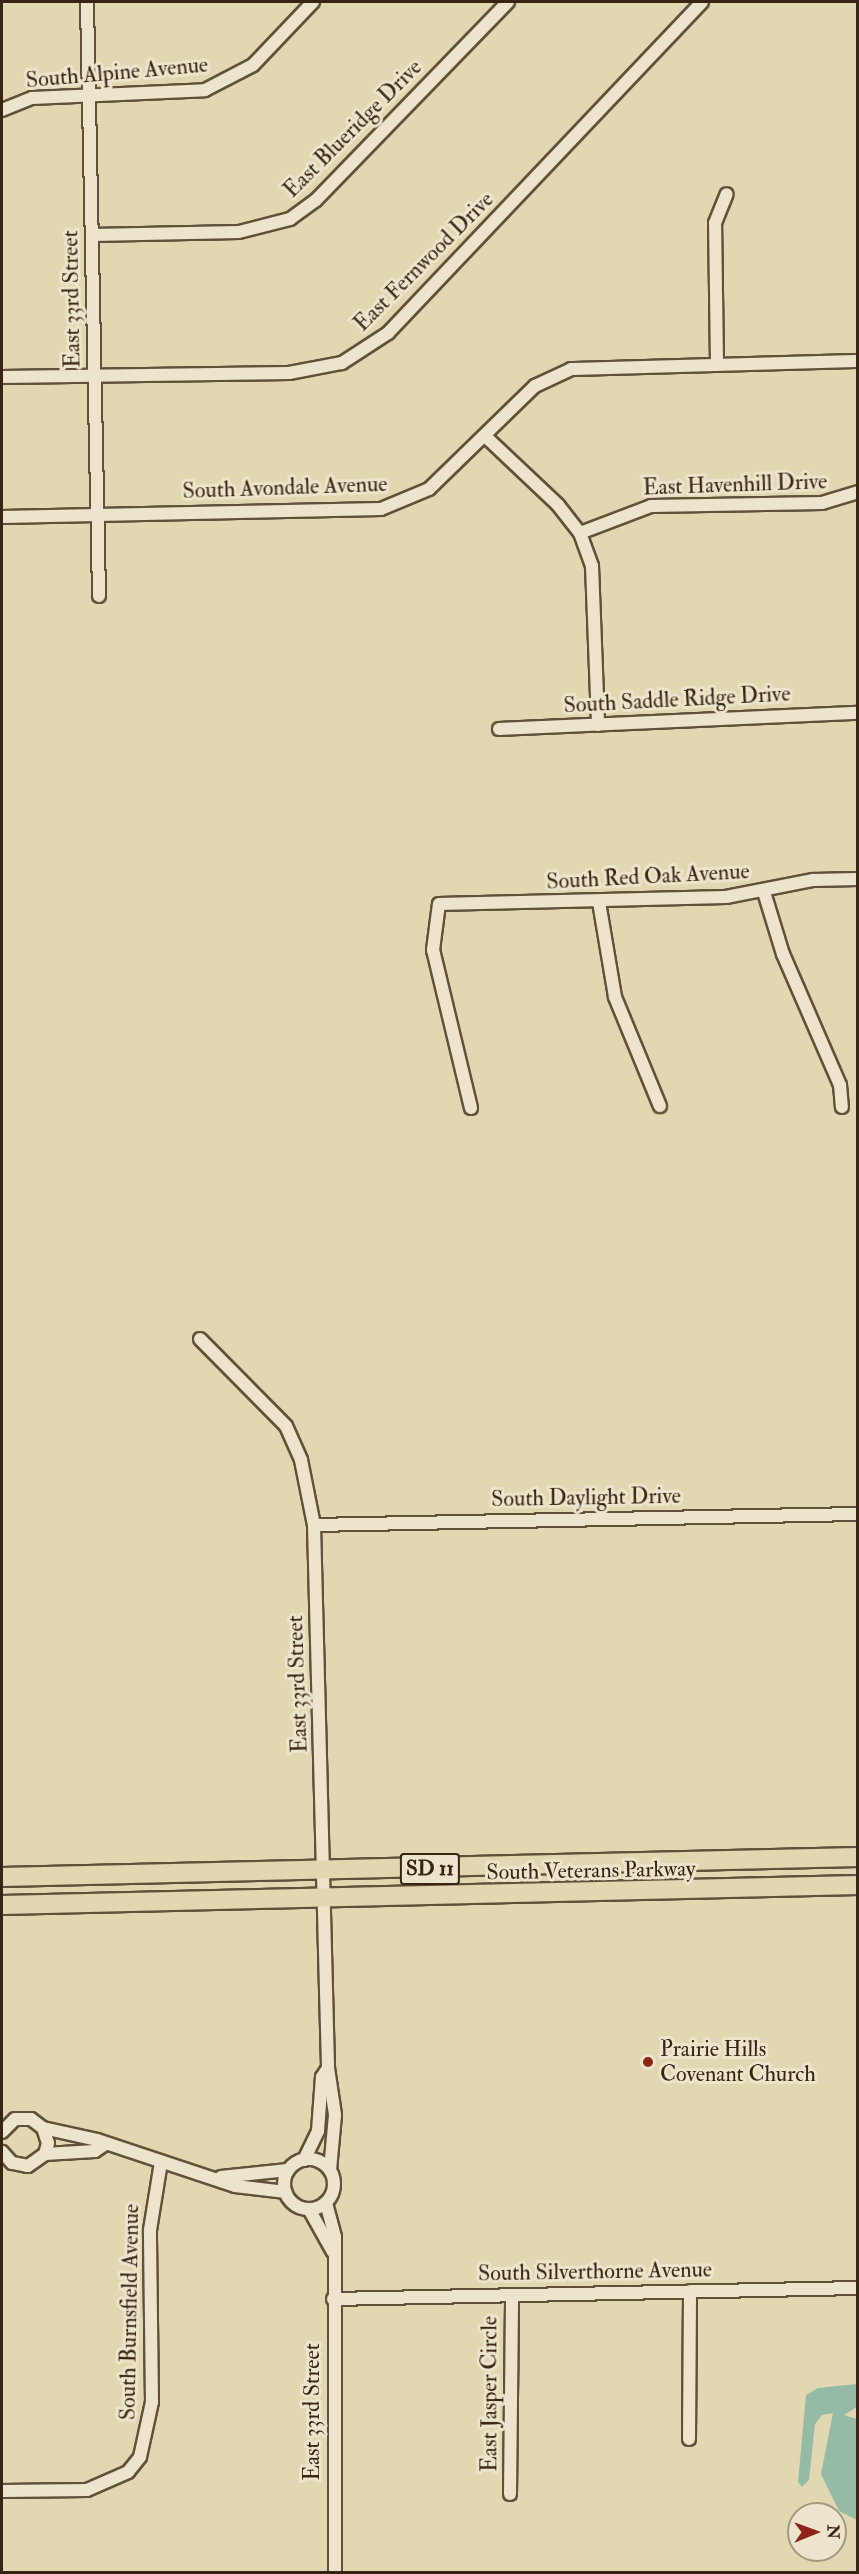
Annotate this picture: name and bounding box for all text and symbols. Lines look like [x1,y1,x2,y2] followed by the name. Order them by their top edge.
[25,52,209,94] street label: South Alpine Avenue
[278,54,428,204] street label: East Blueridge Drive
[349,187,499,337] street label: East Fernwood Drive
[58,230,86,368] street label: East 33rd Street
[642,469,828,501] street label: East Havenhill Drive
[182,471,388,505] street label: South Avondale Avenue
[563,681,791,719] street label: South Saddle Ridge Drive
[546,858,750,896] street label: South Red Oak Avenue
[491,1483,681,1513] street label: South Daylight Drive
[282,1615,314,1753] street label: East 33rd Street
[398,1851,462,1887] road number: SD 11
[486,1856,696,1886] street label: South Veterans Parkway
[660,2036,816,2088] place label: Prairie Hills Covenant Church
[641,2055,655,2069] marker: Prairie Hills Covenant Church
[115,2204,145,2420] street label: South Burnsfield Avenue
[478,2257,712,2287] street label: South Silverthorne Avenue
[477,2316,503,2472] street label: East Jasper Circle
[300,2343,326,2481] street label: East 33rd Street
[787,2502,847,2562] north arrow
[823,2524,843,2539] text: N

